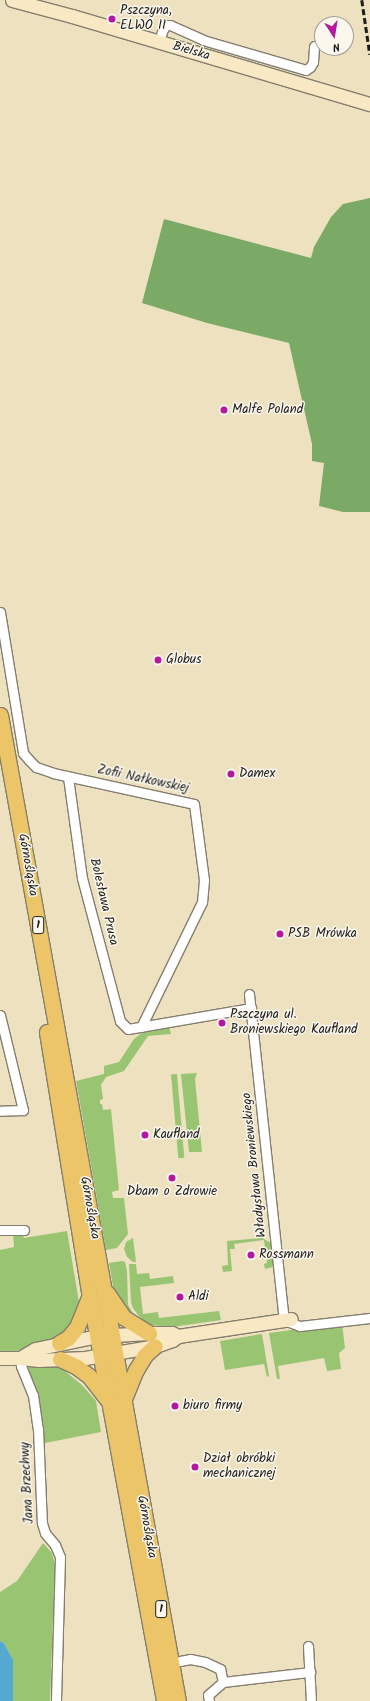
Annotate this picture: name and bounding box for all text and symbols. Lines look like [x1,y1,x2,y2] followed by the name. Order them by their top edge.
[120,4,172,35] place label: Pszczyna, ELWO II
[107,14,117,24] marker: Pszczyna, ELWO II
[314,16,354,56] north arrow
[331,37,342,56] text: N
[171,39,211,65] street label: Bielska
[232,402,303,418] place label: Malfe Poland
[219,405,229,415] marker: Malfe Poland
[166,652,202,668] place label: Globus
[153,655,163,665] marker: Globus
[96,763,190,797] street label: Zofii Nałkowskiej
[239,766,275,782] place label: Damex
[226,769,236,779] marker: Damex
[14,832,40,898] street label: Górnośląska
[85,857,121,947] street label: Bolesława Prusa
[32,915,44,935] road number: 1
[288,926,357,942] place label: PSB Mrówka
[275,929,285,939] marker: PSB Mrówka
[230,1008,358,1039] place label: Pszczyna ul. Broniewskiego Kaufland
[217,1018,227,1028] marker: Pszczyna ul. Broniewskiego Kaufland
[240,1092,270,1238] street label: Władysława Broniewskiego
[153,1127,200,1143] place label: Kaufland
[140,1130,150,1140] marker: Kaufland
[167,1173,177,1183] marker: Dbam o Zdrowie
[76,1175,102,1241] street label: Górnośląska
[127,1184,217,1200] place label: Dbam o Zdrowie
[259,1247,314,1263] place label: Rossmann
[246,1250,256,1260] marker: Rossmann
[188,1289,209,1305] place label: Aldi
[175,1292,185,1302] marker: Aldi
[183,1398,242,1414] place label: biuro firmy
[170,1401,180,1411] marker: biuro firmy
[18,1442,38,1524] street label: Jana Brzechwy
[203,1452,276,1483] place label: Dział obróbki mechanicznej
[190,1462,200,1472] marker: Dział obróbki mechanicznej
[133,1494,159,1560] street label: Górnośląska
[155,1599,167,1619] road number: 1

